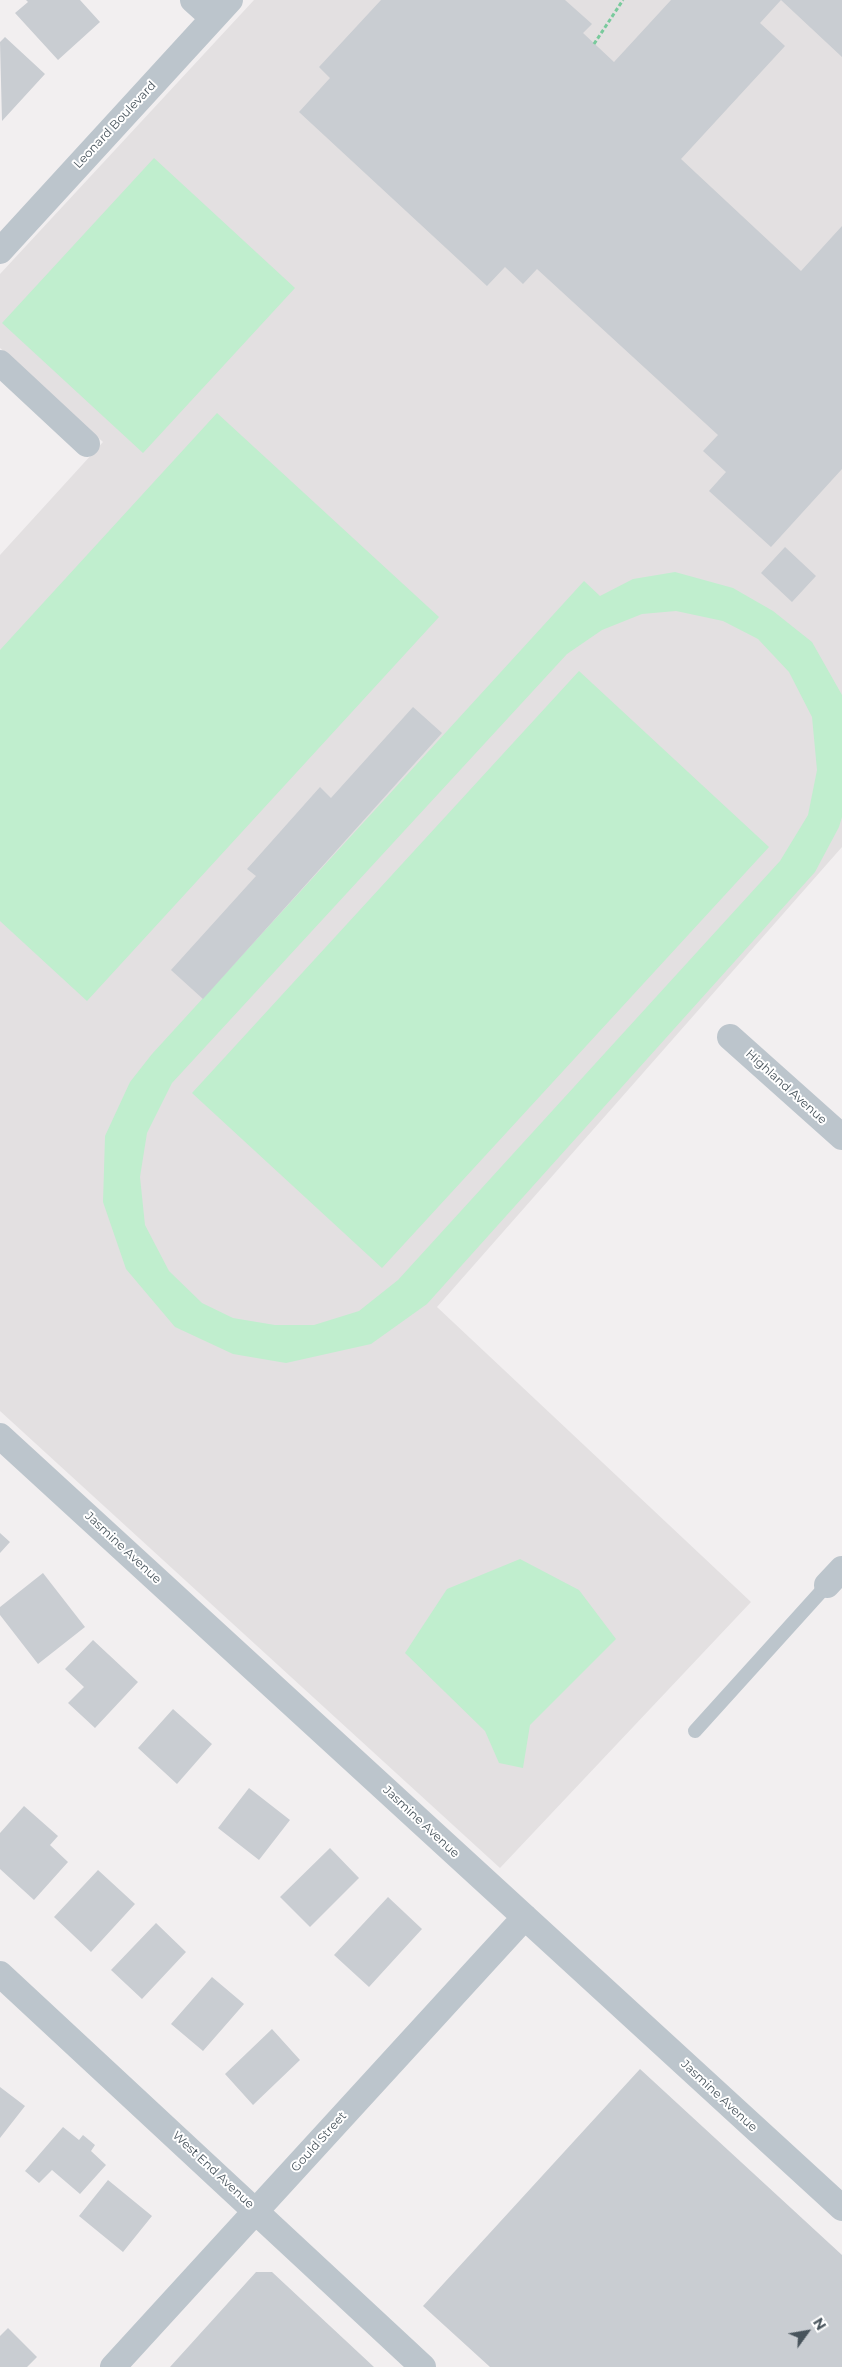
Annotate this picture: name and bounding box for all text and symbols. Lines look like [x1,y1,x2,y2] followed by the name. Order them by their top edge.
[71,78,159,172] street label: Leonard Boulevard
[742,1047,830,1127] street label: Highland Avenue
[82,1509,164,1587] street label: Jasmine Avenue
[380,1783,462,1861] street label: Jasmine Avenue
[678,2057,760,2135] street label: Jasmine Avenue
[288,2109,350,2175] street label: Gould Street
[169,2128,257,2212] street label: West End Avenue
[782,2307,832,2357] north arrow
[809,2314,830,2334] text: N

